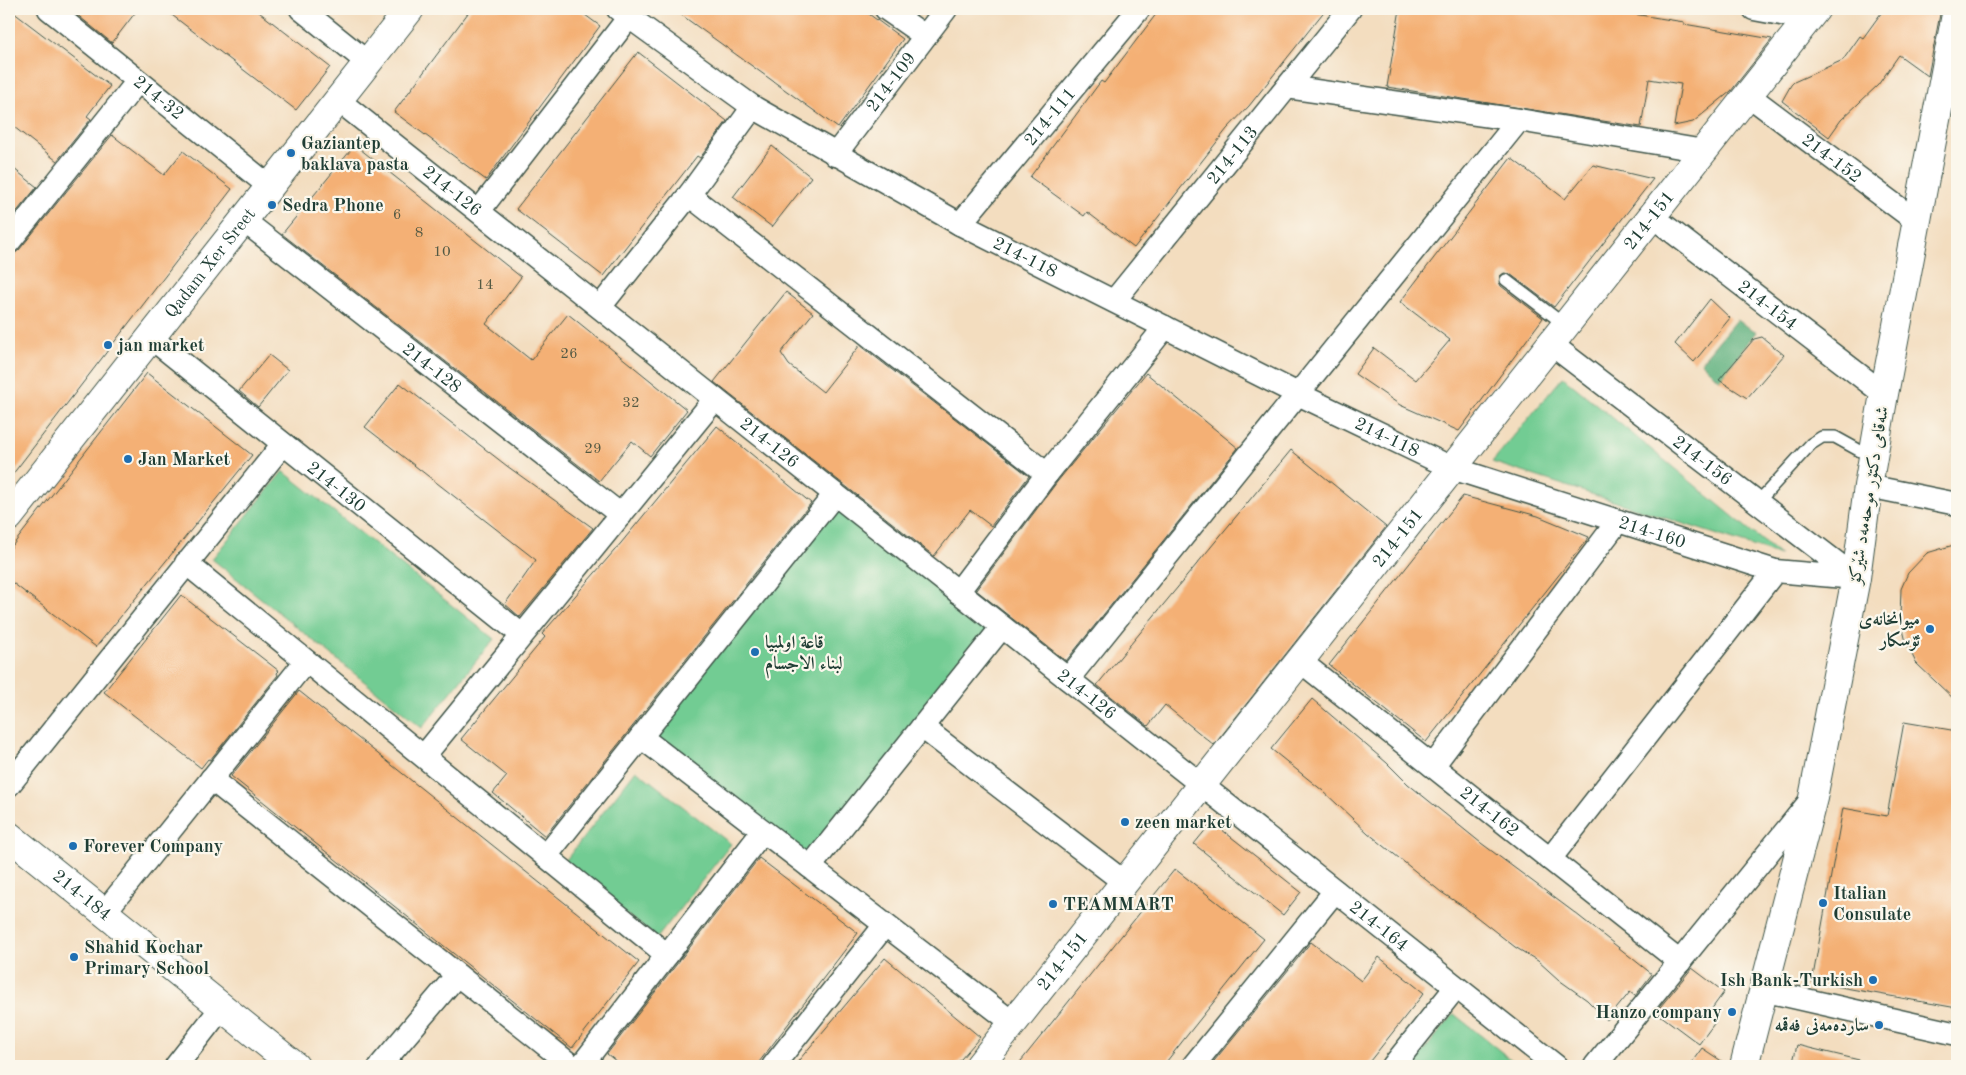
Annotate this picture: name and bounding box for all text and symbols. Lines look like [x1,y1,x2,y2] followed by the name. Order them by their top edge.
[863,49,920,115] street label: 214-109
[130,73,187,124] street label: 214-32
[1021,85,1079,149] street label: 214-111
[1204,123,1262,188] street label: 214-113
[1798,131,1865,187] street label: 214-152
[301,135,409,174] place label: Gaziantep baklava pasta
[285,147,297,159] marker: Gaziantep baklava pasta
[419,163,485,220] street label: 214-126
[1621,188,1678,254] street label: 214-151
[282,197,384,215] place label: Sedra Phone
[266,199,278,211] marker: Sedra Phone
[162,205,259,322] street label: Qadam Xer Sreet
[393,208,401,223] house number: 6
[415,226,423,241] house number: 8
[990,234,1060,282] street label: 214-118
[433,245,451,260] house number: 10
[1734,277,1800,334] street label: 214-154
[476,278,494,293] house number: 14
[117,337,205,355] place label: jan market
[102,339,114,351] marker: jan market
[399,340,464,397] street label: 214-128
[560,347,578,362] house number: 26
[622,396,640,411] house number: 32
[1846,405,1893,587] street label: شەقامی دکتۆر موحەمەد شێرکۆ
[736,415,802,472] street label: 214-126
[1352,415,1422,461] street label: 214-118
[1669,433,1735,489] street label: 214-156
[584,442,602,457] house number: 29
[138,451,230,469] place label: Jan Market
[122,453,134,465] marker: Jan Market
[303,458,369,516] street label: 214-130
[1370,505,1427,571] street label: 214-151
[1616,514,1688,552] street label: 214-160
[1859,611,1921,651] place label: میوانخانەی ئۆسکار
[1924,623,1936,635] marker: میوانخانەی ئۆسکار
[765,634,843,679] place label: قاعة اولمبيا لبناء الاجسام
[749,646,761,658] marker: قاعة اولمبيا لبناء الاجسام
[1054,666,1119,723] street label: 214-126
[1456,783,1522,841] street label: 214-162
[1135,814,1232,832] place label: zeen market
[1119,816,1131,828] marker: zeen market
[83,838,223,856] place label: Forever Company
[67,840,79,852] marker: Forever Company
[49,867,114,924] street label: 214-184
[1833,885,1911,924] place label: Italian Consulate
[1063,896,1174,914] place label: TEAMMART
[1817,897,1829,909] marker: Italian Consulate
[1047,898,1059,910] marker: TEAMMART
[1346,898,1411,955] street label: 214-164
[1034,929,1092,994] street label: 214-151
[84,939,209,978] place label: Shahid Kochar Primary School
[68,951,80,963] marker: Shahid Kochar Primary School
[1720,972,1863,990] place label: Ish Bank-Turkish
[1867,974,1879,986] marker: Ish Bank-Turkish
[1595,1004,1722,1022] place label: Hanzo company
[1726,1006,1738,1018] marker: Hanzo company
[1775,1016,1869,1036] place label: ساردەمەنی فەقمە
[1873,1019,1885,1031] marker: ساردەمەنی فەقمە

